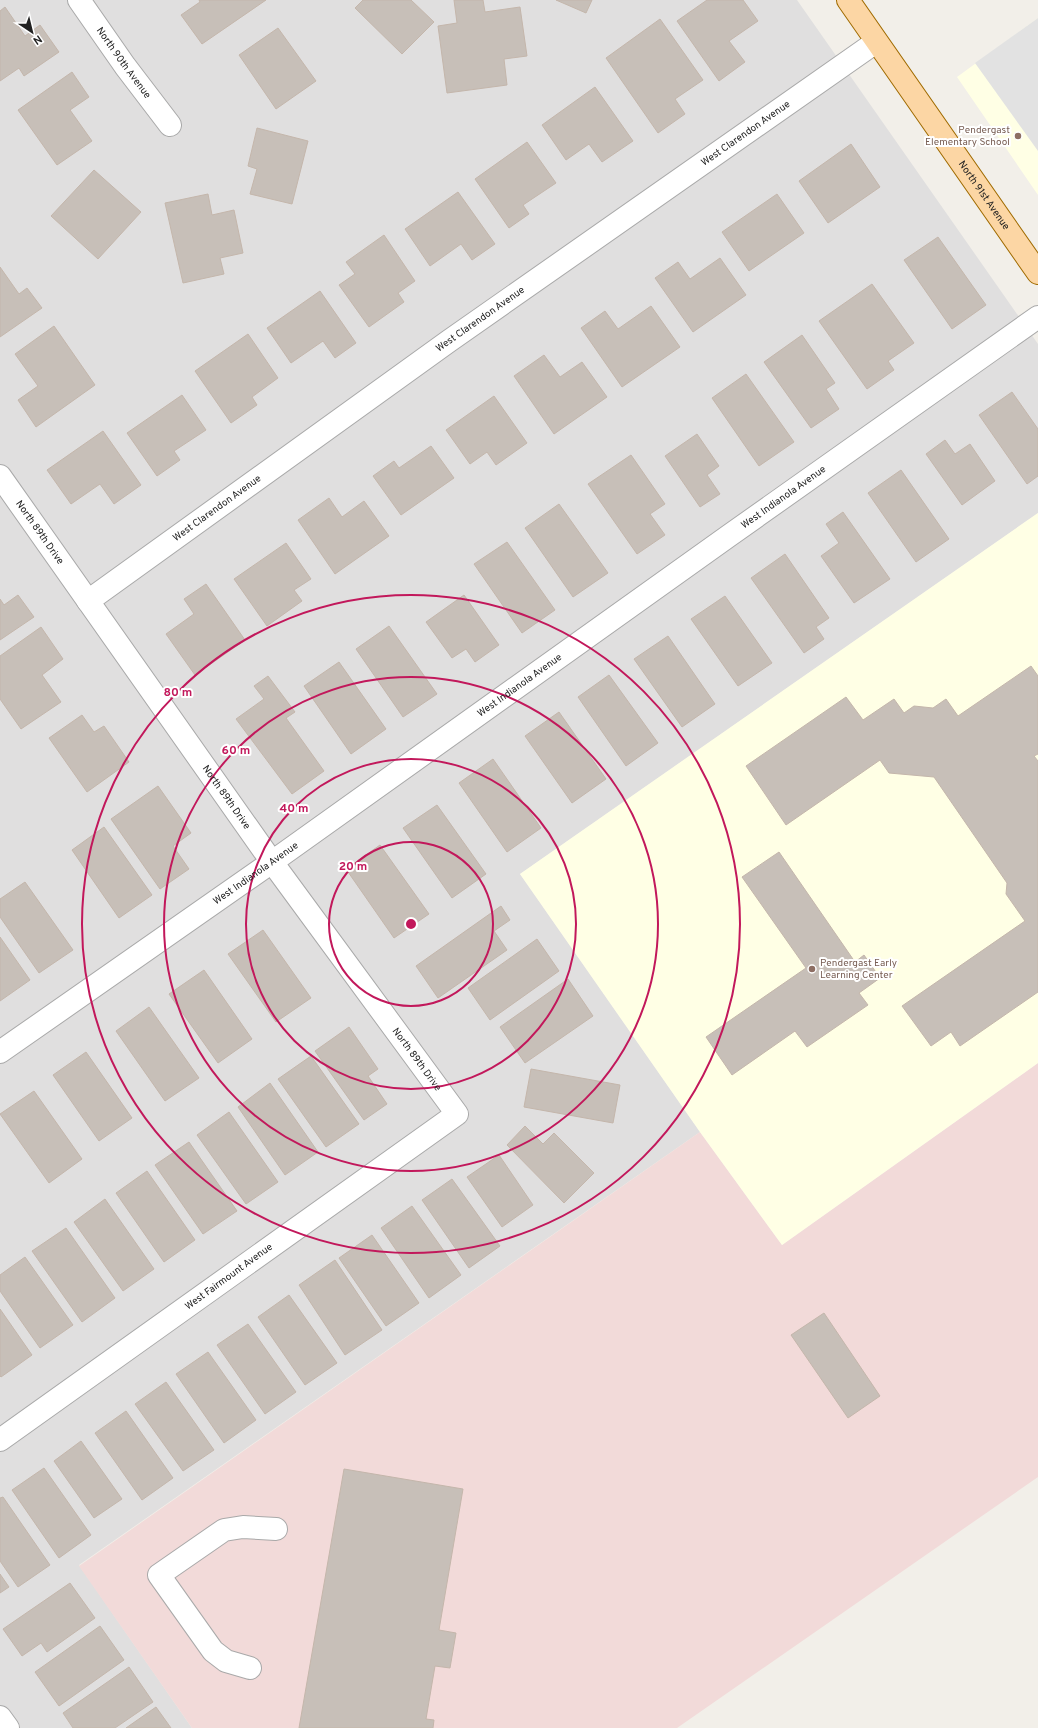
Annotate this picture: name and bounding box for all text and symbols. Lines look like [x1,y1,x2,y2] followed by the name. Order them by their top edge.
[12,12,52,52] north arrow
[93,24,154,101] street label: North 90th Avenue
[30,31,44,47] text: N
[699,98,793,169] street label: West Clarendon Avenue
[925,124,1010,149] place label: Pendergast Elementary School
[1013,131,1023,141] marker: Pendergast Elementary School
[955,158,1013,233] street label: North 91st Avenue
[433,283,527,355] street label: West Clarendon Avenue
[738,463,828,532] street label: West Indianola Avenue
[170,472,264,544] street label: West Clarendon Avenue
[13,498,67,567] street label: North 89th Drive
[475,651,564,720] street label: West Indianola Avenue
[164,685,192,701] text: 80 m
[222,743,250,759] text: 60 m
[199,763,253,832] street label: North 89th Drive
[279,801,309,817] text: 40 m
[211,839,301,908] street label: West Indianola Avenue
[339,859,367,875] text: 20 m
[404,917,418,931] centre of rings
[820,957,897,982] place label: Pendergast Early Learning Center
[807,964,817,974] marker: Pendergast Early Learning Center
[389,1025,444,1094] street label: North 89th Drive
[183,1241,275,1313] street label: West Fairmount Avenue

